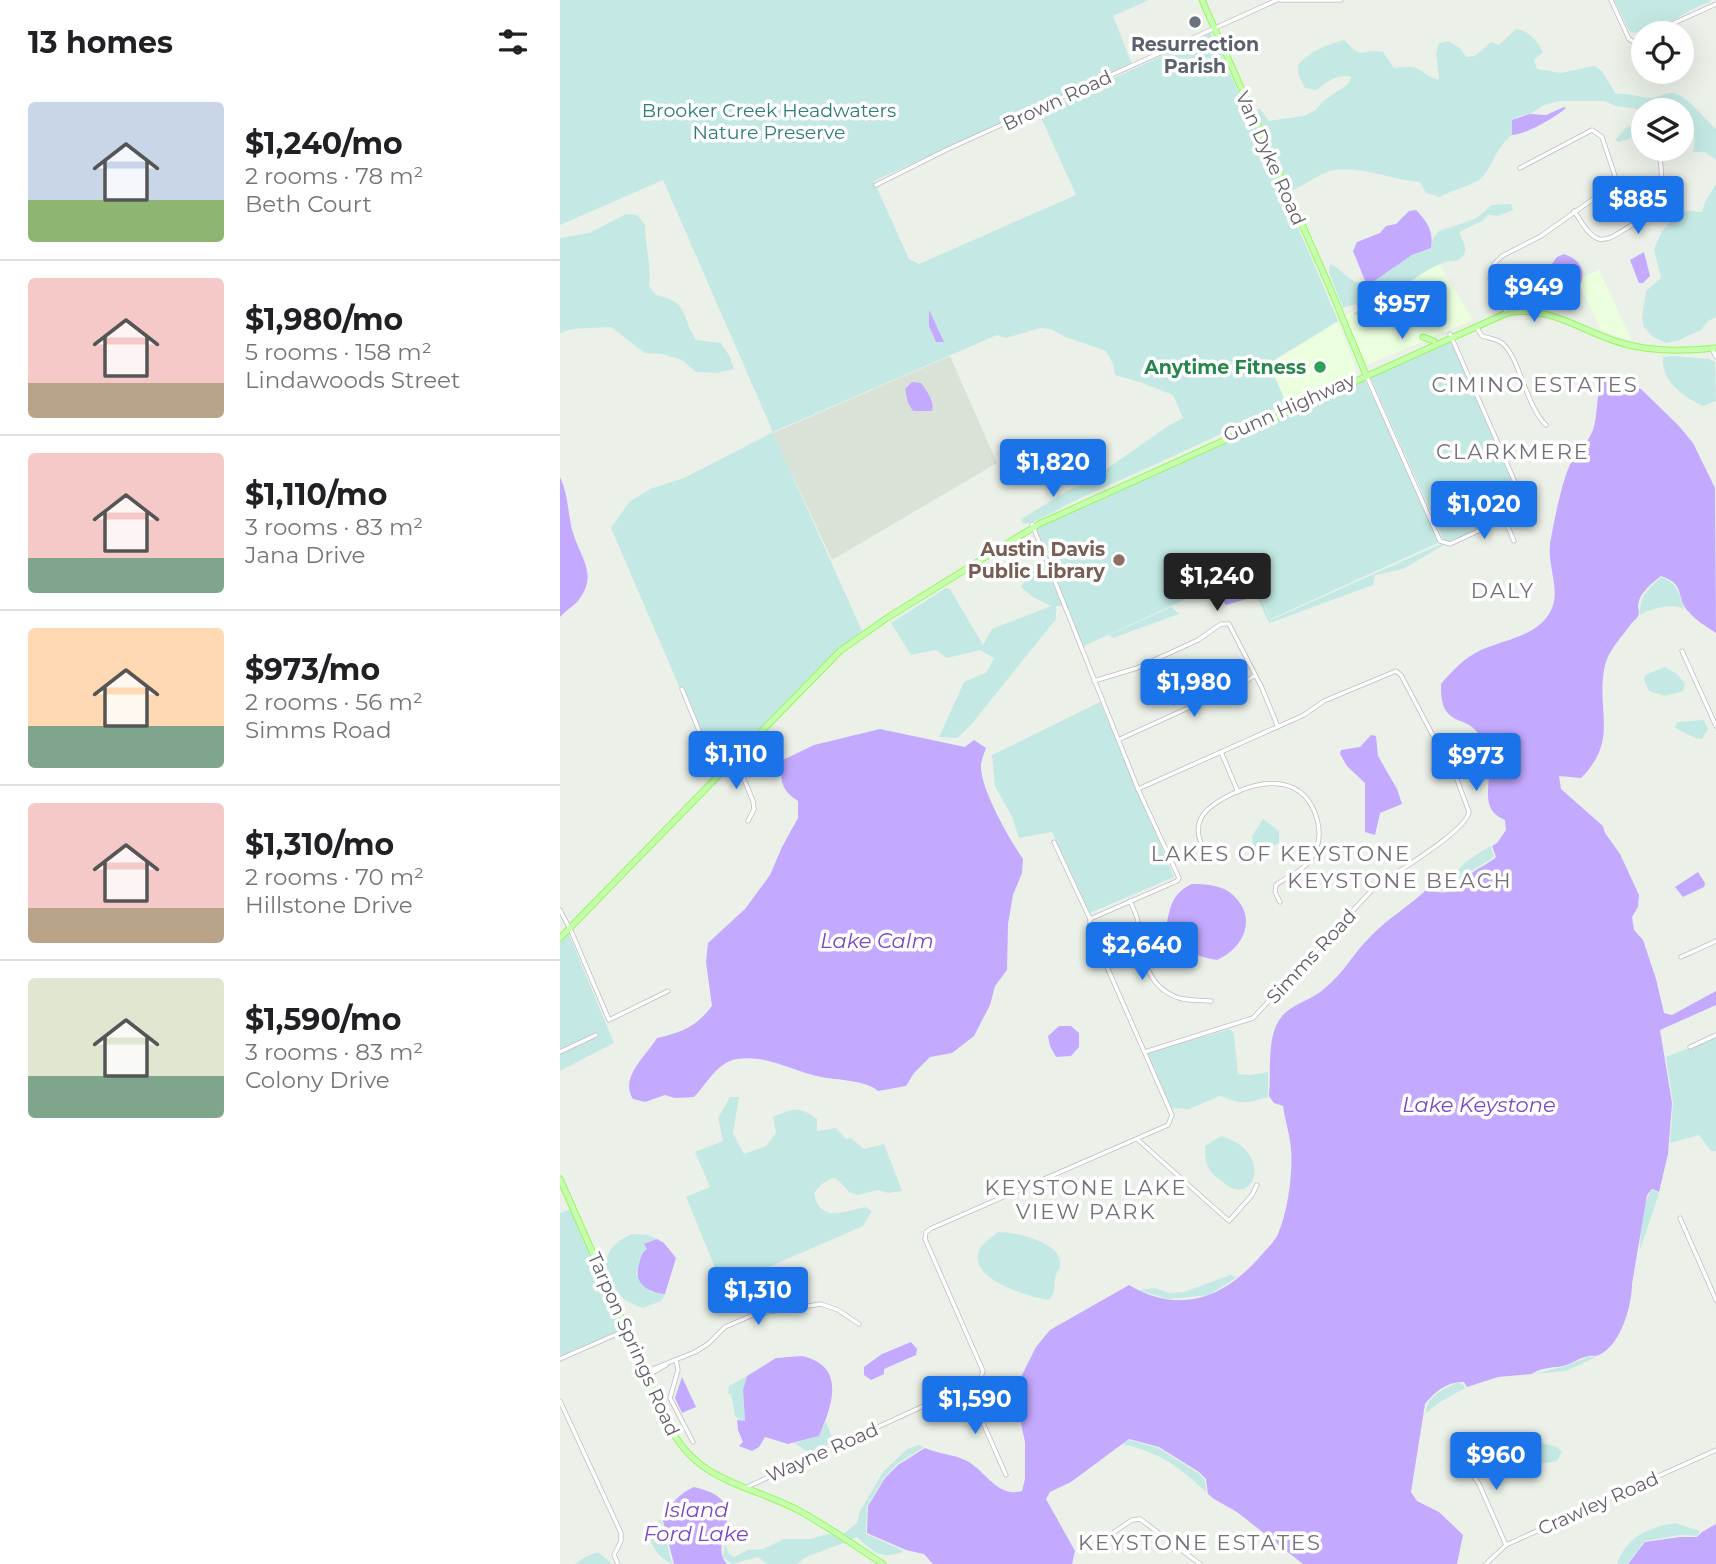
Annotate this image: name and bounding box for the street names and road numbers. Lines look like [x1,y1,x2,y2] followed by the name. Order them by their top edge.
[999,65,1115,136] street label: Brown Road
[1231,88,1310,229] street label: Van Dyke Road
[1220,368,1359,447] street label: Gunn Highway
[1262,904,1361,1008] street label: Simms Road
[583,1249,684,1440] street label: Tarpon Springs Road
[763,1418,882,1487] street label: Wayne Road
[1534,1467,1662,1540] street label: Crawley Road

